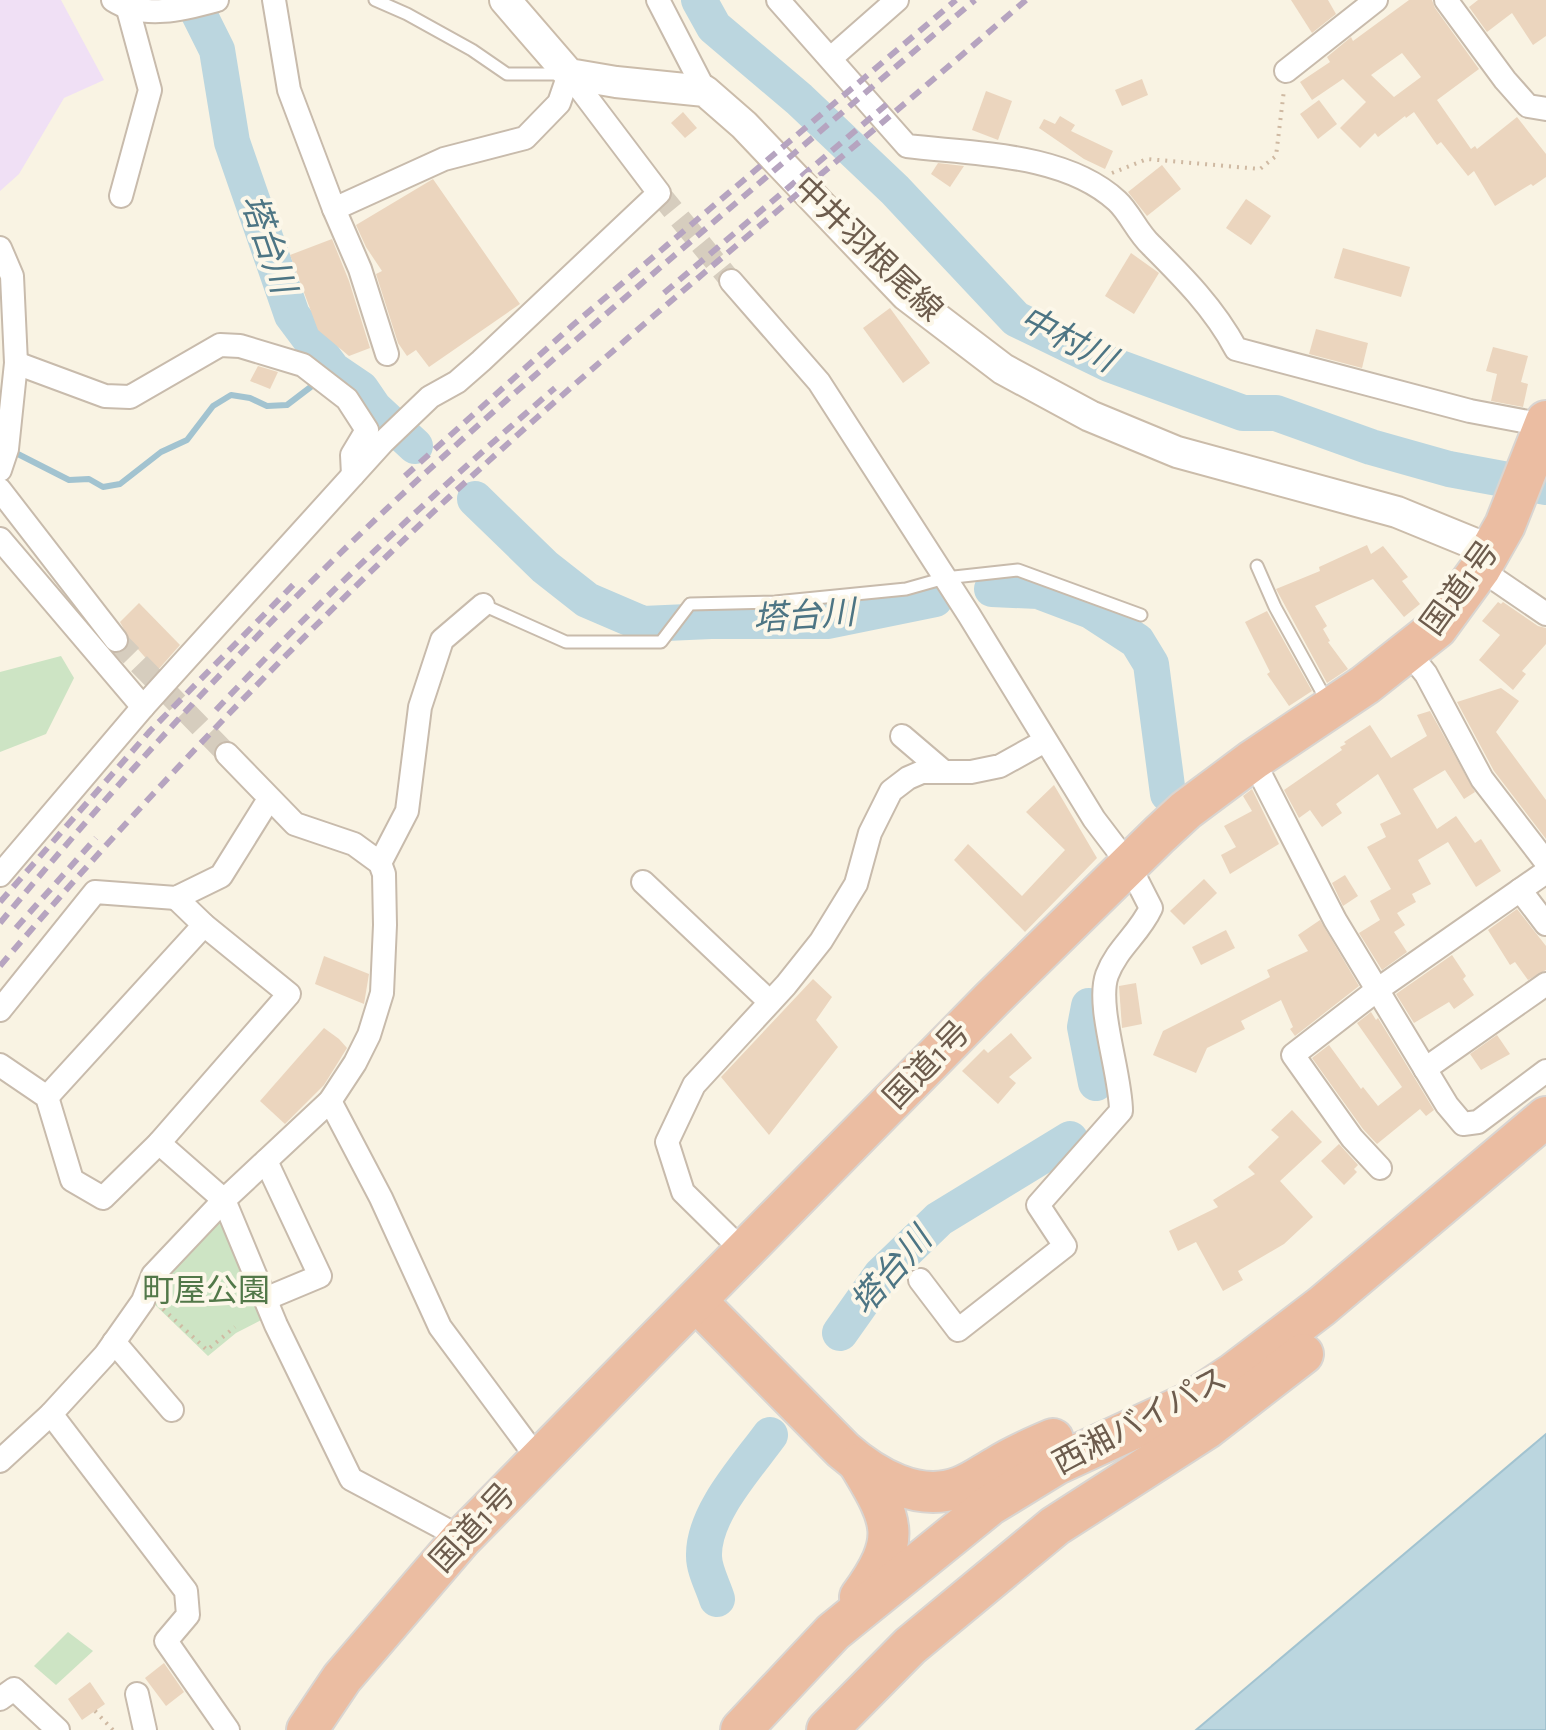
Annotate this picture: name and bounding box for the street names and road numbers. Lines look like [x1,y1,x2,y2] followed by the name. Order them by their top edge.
[788,169,950,327] street label: 中井羽根尾線
[1414,534,1504,641] street label: 国道1号
[877,1014,976,1115] street label: 国道1号
[1048,1361,1232,1480] street label: 西湘バイパス
[423,1477,521,1578] street label: 国道1号

